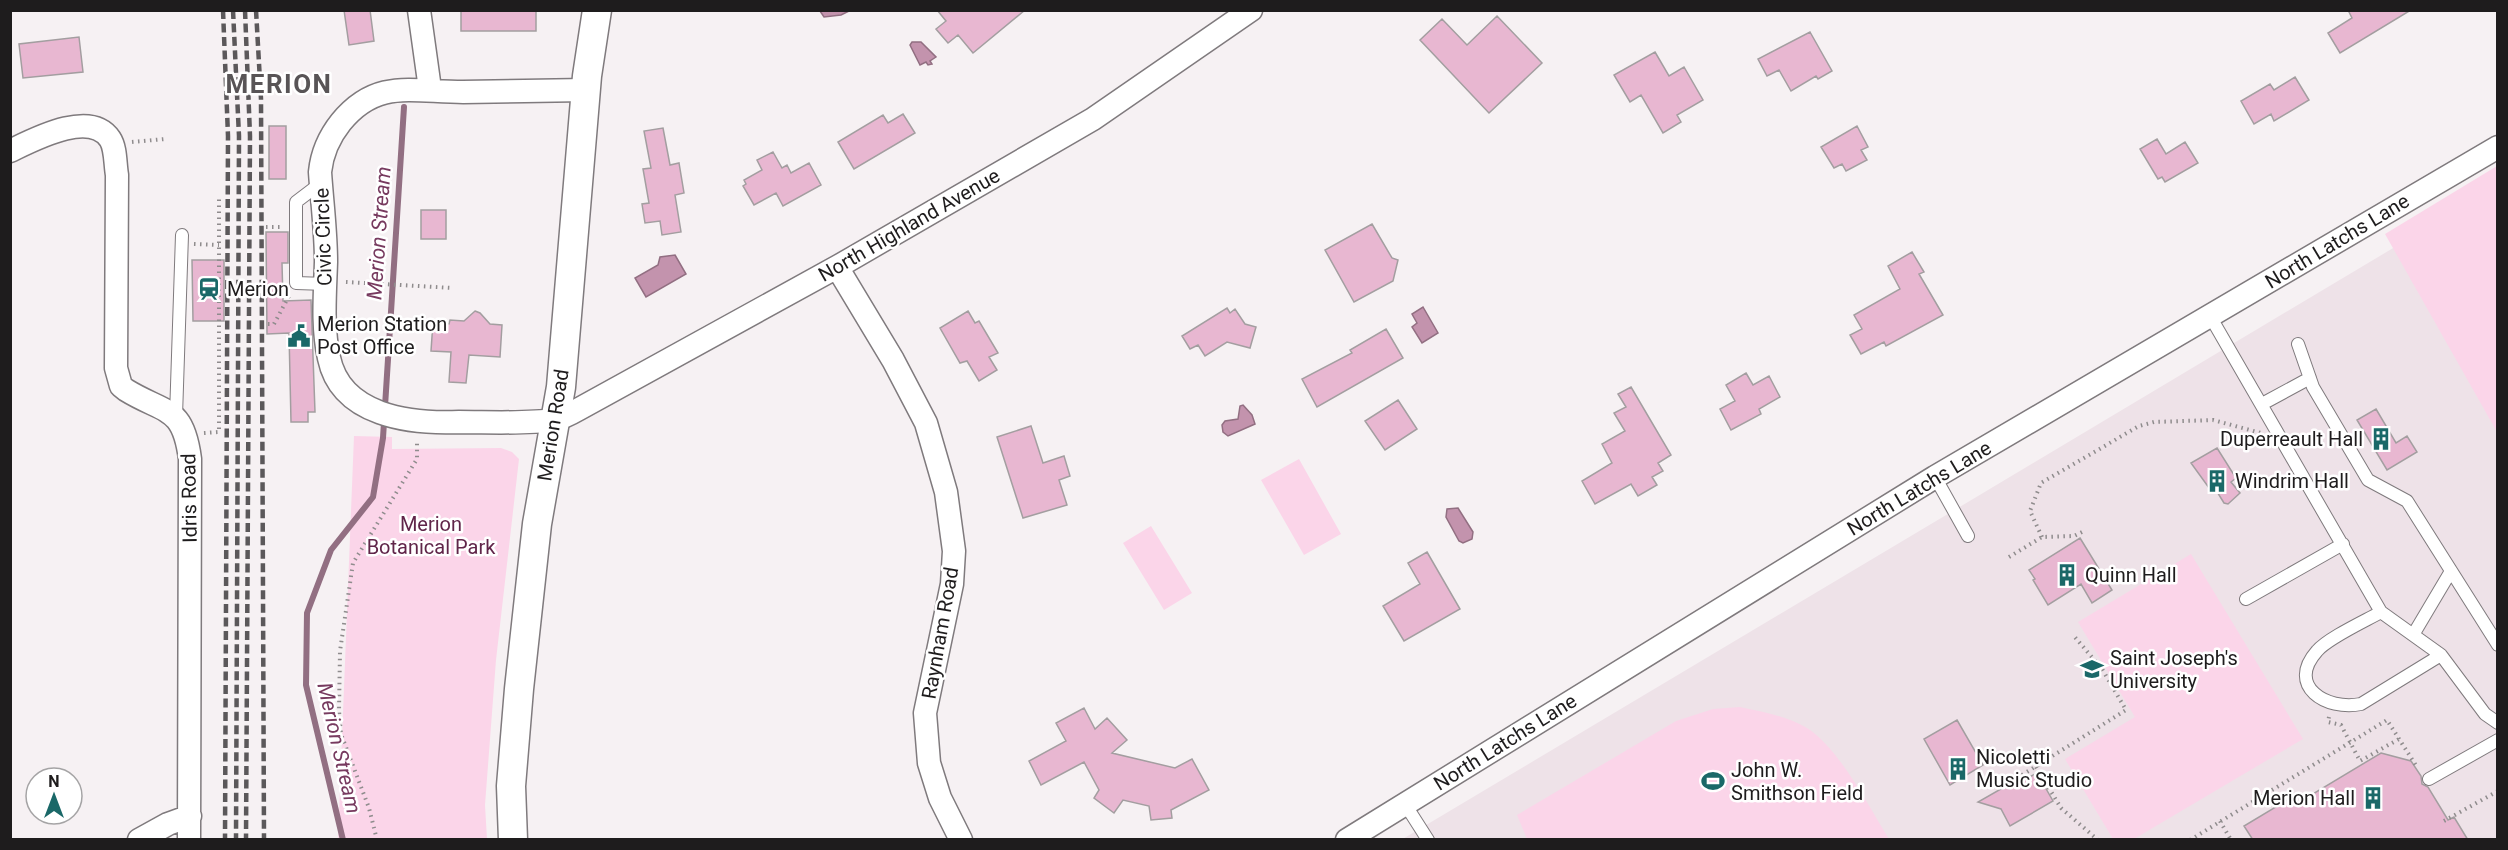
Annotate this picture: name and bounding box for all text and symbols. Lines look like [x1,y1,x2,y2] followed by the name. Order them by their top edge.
[226,69,332,99] district label: MERION
[814,163,1004,287] street label: North Highland Avenue
[362,165,396,301] water label: Merion Stream
[309,187,337,287] street label: Civic Circle
[2261,189,2413,293] street label: North Latchs Lane
[196,276,222,302] station icon: Merion
[227,277,289,301] place label: Merion
[317,312,447,359] place label: Merion Station Post Office
[286,323,312,349] public building icon: Merion Station Post Office
[532,367,574,483] street label: Merion Road
[2368,426,2394,452] building icon: Duperreault Hall
[2220,427,2363,451] place label: Duperreault Hall
[1843,436,1995,540] street label: North Latchs Lane
[176,453,202,543] street label: Idris Road
[2204,468,2230,494] building icon: Windrim Hall
[2235,469,2349,493] place label: Windrim Hall
[367,512,496,559] park label: Merion Botanical Park
[2054,562,2080,588] building icon: Quinn Hall
[2085,563,2177,587] place label: Quinn Hall
[917,565,963,701] street label: Raynham Road
[2110,646,2238,693] place label: Saint Joseph's University
[2079,656,2105,682] school or university icon: Saint Joseph's University
[312,680,366,816] water label: Merion Stream
[1429,688,1581,796] street label: North Latchs Lane
[1976,745,2092,792] place label: Nicoletti Music Studio
[1945,756,1971,782] building icon: Nicoletti Music Studio
[1731,758,1863,805] place label: John W. Smithson Field
[24,766,84,826] north arrow
[1700,768,1726,794] sports icon: John W. Smithson Field
[48,772,60,791] text: N
[2360,785,2386,811] building icon: Merion Hall
[2253,786,2355,810] place label: Merion Hall

